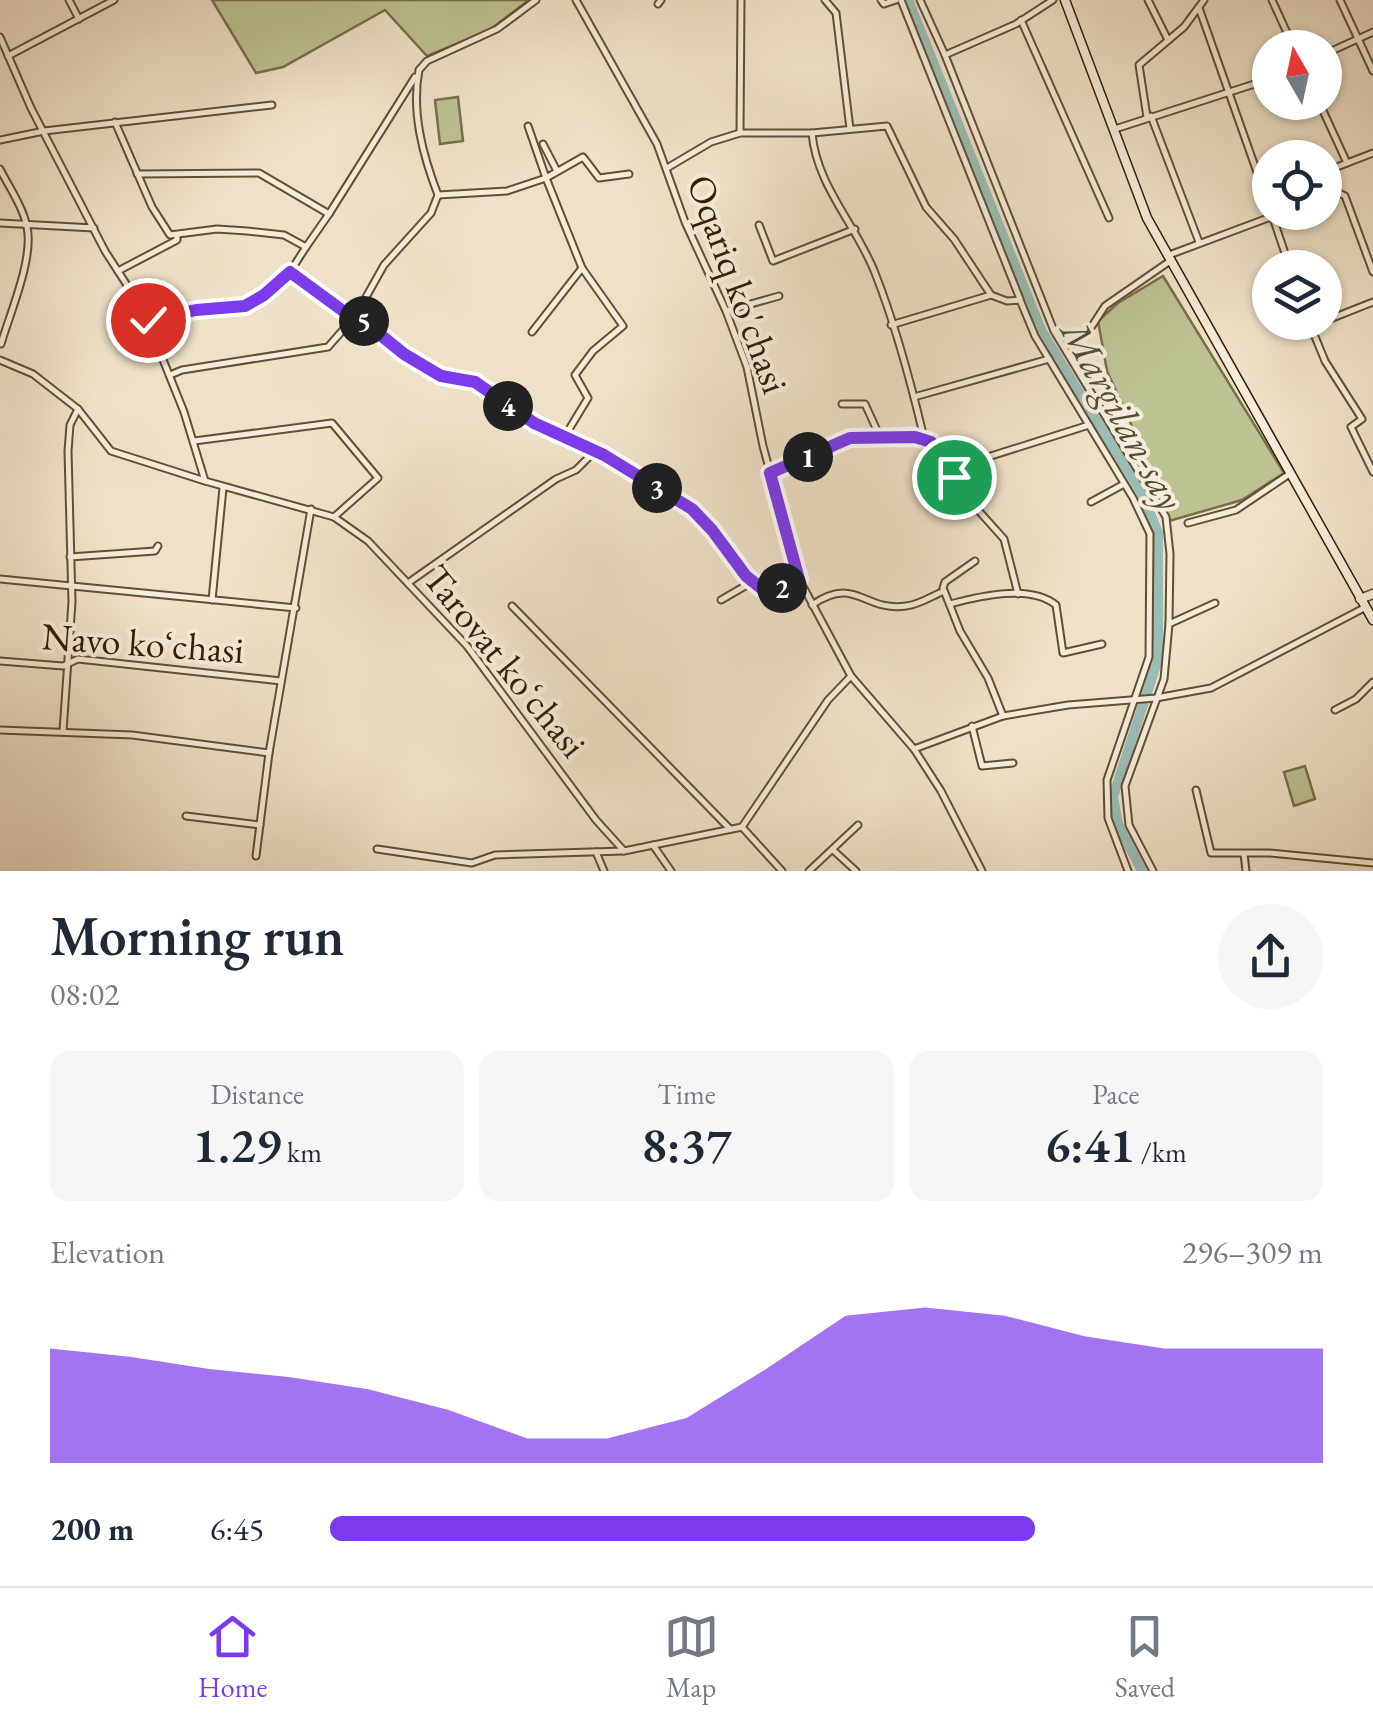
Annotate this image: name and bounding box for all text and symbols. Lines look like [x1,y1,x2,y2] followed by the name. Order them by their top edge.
[1252,30,1342,120] north arrow
[1252,30,1342,340] map controls
[1252,140,1342,230] button: locate
[676,168,801,400] street label: Oqariq ko'chasi
[1252,250,1342,340] button: layers
[106,278,191,363] pin
[121,293,176,348] icon: check
[339,296,389,346] pin: 5
[357,303,371,339] text: 5
[1049,309,1196,519] water label: Margilan-say
[483,381,533,431] pin: 4
[501,388,515,424] text: 4
[783,432,833,482] pin: 1
[912,435,997,520] pin
[801,439,815,475] text: 1
[927,450,982,505] icon: arrive
[632,463,682,513] pin: 3
[650,470,664,506] text: 3
[413,554,598,767] street label: Tarovat koʻchasi
[757,563,807,613] pin: 2
[775,570,789,606] text: 2
[40,611,246,674] street label: Navo koʻchasi
[50,900,344,971] text: Morning run
[1218,904,1323,1009] button: share
[50,973,119,1015] text: 08:02
[210,1076,304,1112] text: Distance
[657,1076,716,1112] text: Time
[1092,1076,1139,1112] text: Pace
[192,1112,281,1177] text: 1.29
[641,1112,732,1177] text: 8:37
[1045,1112,1135,1177] text: 6:41
[281,1134,322,1170] text: km
[1135,1134,1187,1170] text: /km
[50,1231,165,1273] text: Elevation
[1182,1231,1323,1273] text: 296–309 m
[50,1508,134,1550] text: 200 m
[210,1508,264,1550] text: 6:45
[198,1609,267,1705] tab: Home
[664,1609,719,1705] tab: Map
[1115,1609,1175,1705] tab: Saved

